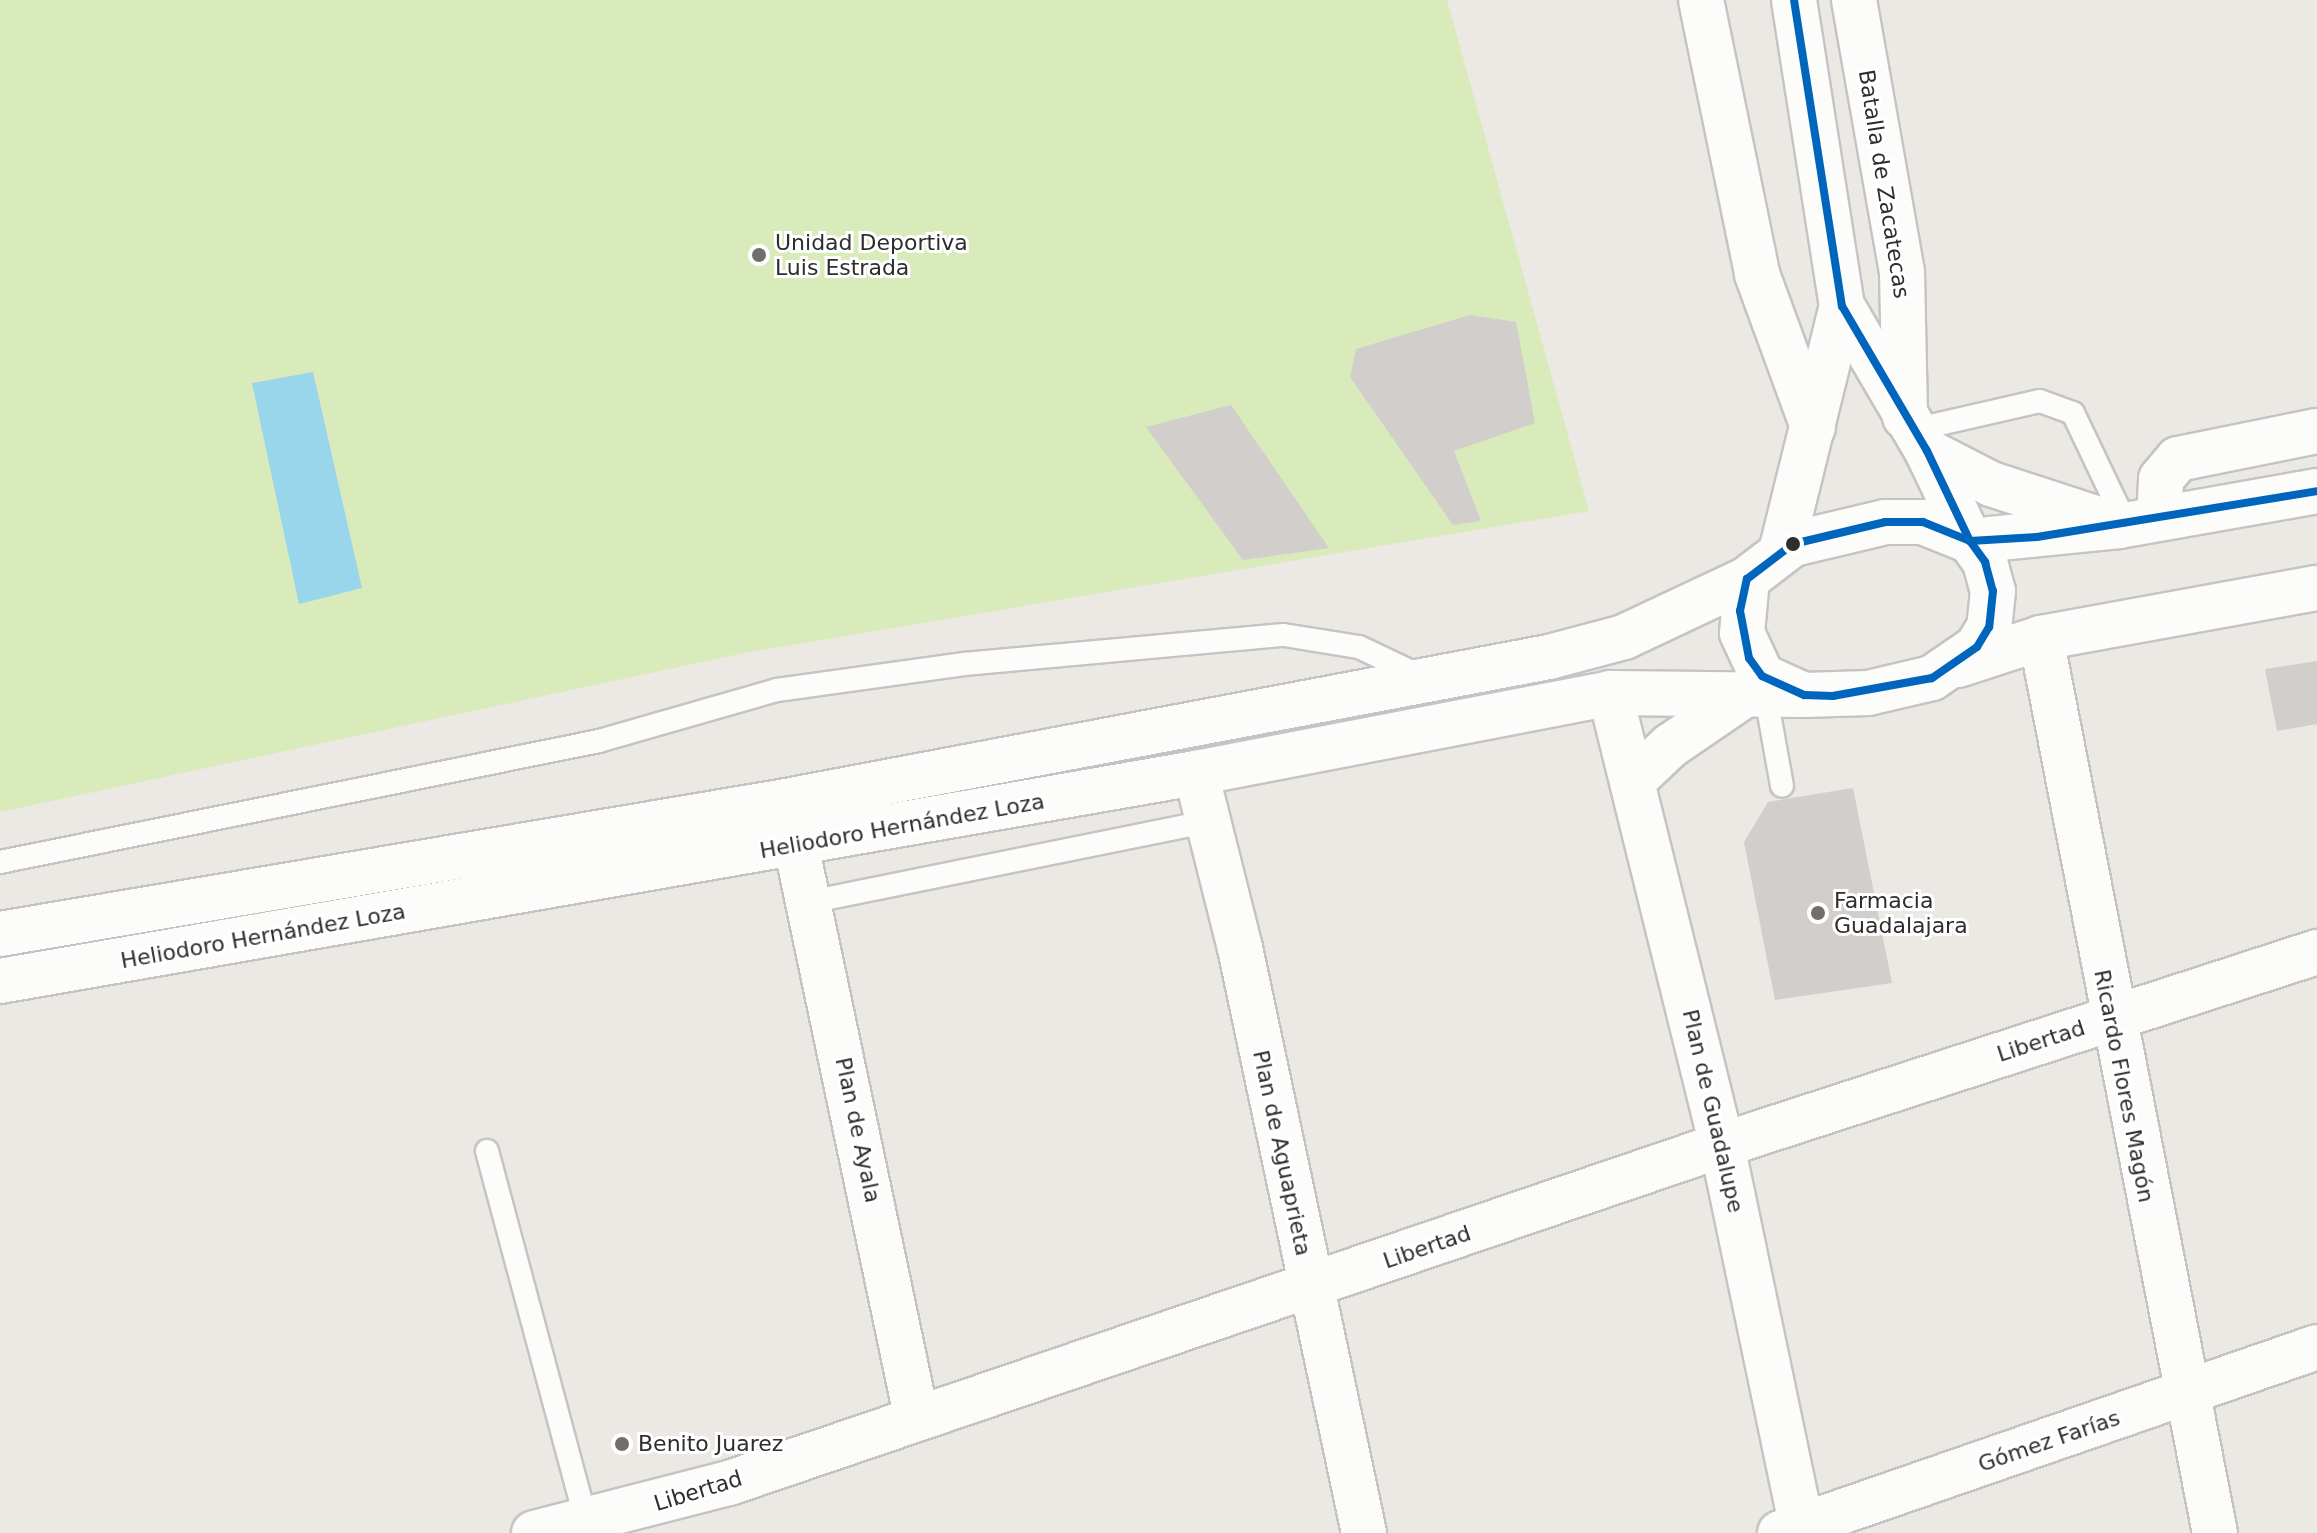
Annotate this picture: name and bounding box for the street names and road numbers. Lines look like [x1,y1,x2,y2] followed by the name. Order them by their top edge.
[1853,68,1915,300] street label: Batalla de Zacatecas
[758,788,1046,864] street label: Heliodoro Hernández Loza
[119,898,407,974] street label: Heliodoro Hernández Loza
[2088,967,2160,1205] street label: Ricardo Flores Magón
[1677,1007,1749,1215] street label: Plan de Guadalupe
[1994,1014,2088,1068] street label: Libertad
[1247,1048,1317,1258] street label: Plan de Aguaprieta
[830,1055,886,1205] street label: Plan de Ayala
[1380,1220,1474,1274] street label: Libertad
[1975,1404,2123,1478] street label: Gómez Farías
[651,1465,745,1517] street label: Libertad

